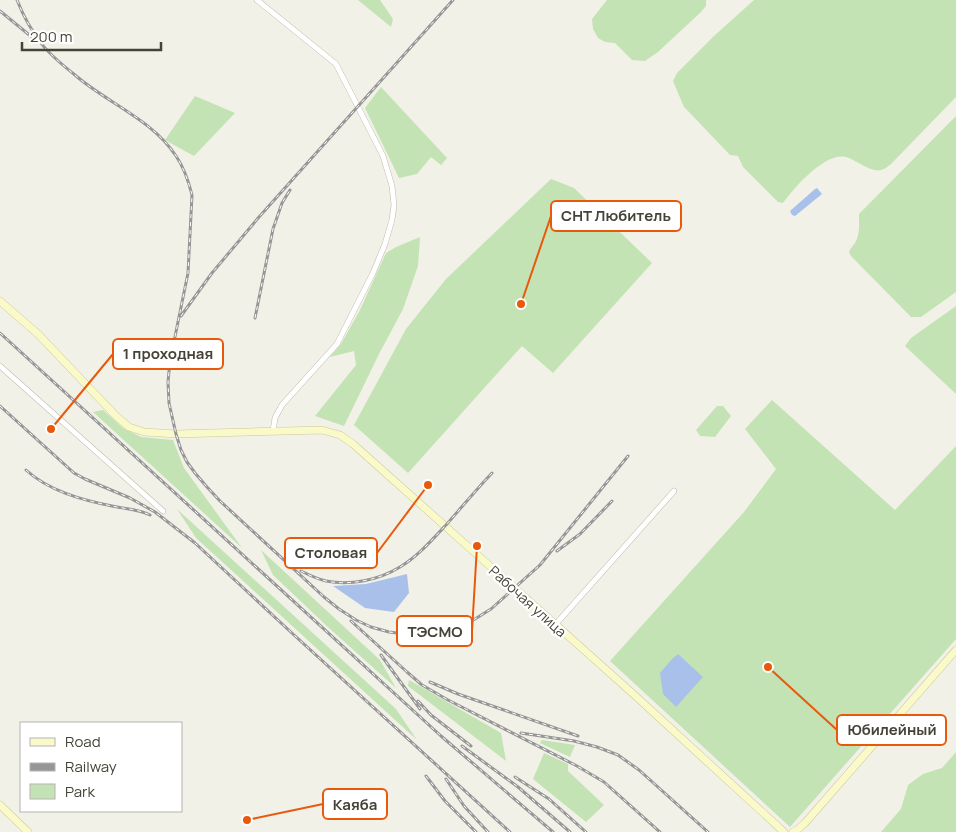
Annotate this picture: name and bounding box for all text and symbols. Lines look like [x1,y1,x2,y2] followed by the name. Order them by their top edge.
[22,20,161,52] scale bar
[30,26,73,47] text: 200 m
[551,201,681,231] callout: СНТ Любитель
[561,205,671,226] text: СНТ Любитель
[113,339,223,369] callout: 1 проходная
[123,343,213,364] text: 1 проходная
[285,538,377,568] callout: Столовая
[295,542,367,563] text: Столовая
[485,561,571,641] street label: Рабочая улица
[397,616,472,646] callout: ТЭСМО
[407,621,463,642] text: ТЭСМО
[837,715,946,745] callout: Юбилейный
[847,719,937,740] text: Юбилейный
[20,722,182,812] legend
[65,731,101,752] text: Road
[65,756,117,777] text: Railway
[65,781,95,802] text: Park
[323,789,387,819] callout: Каяба
[333,794,377,815] text: Каяба

